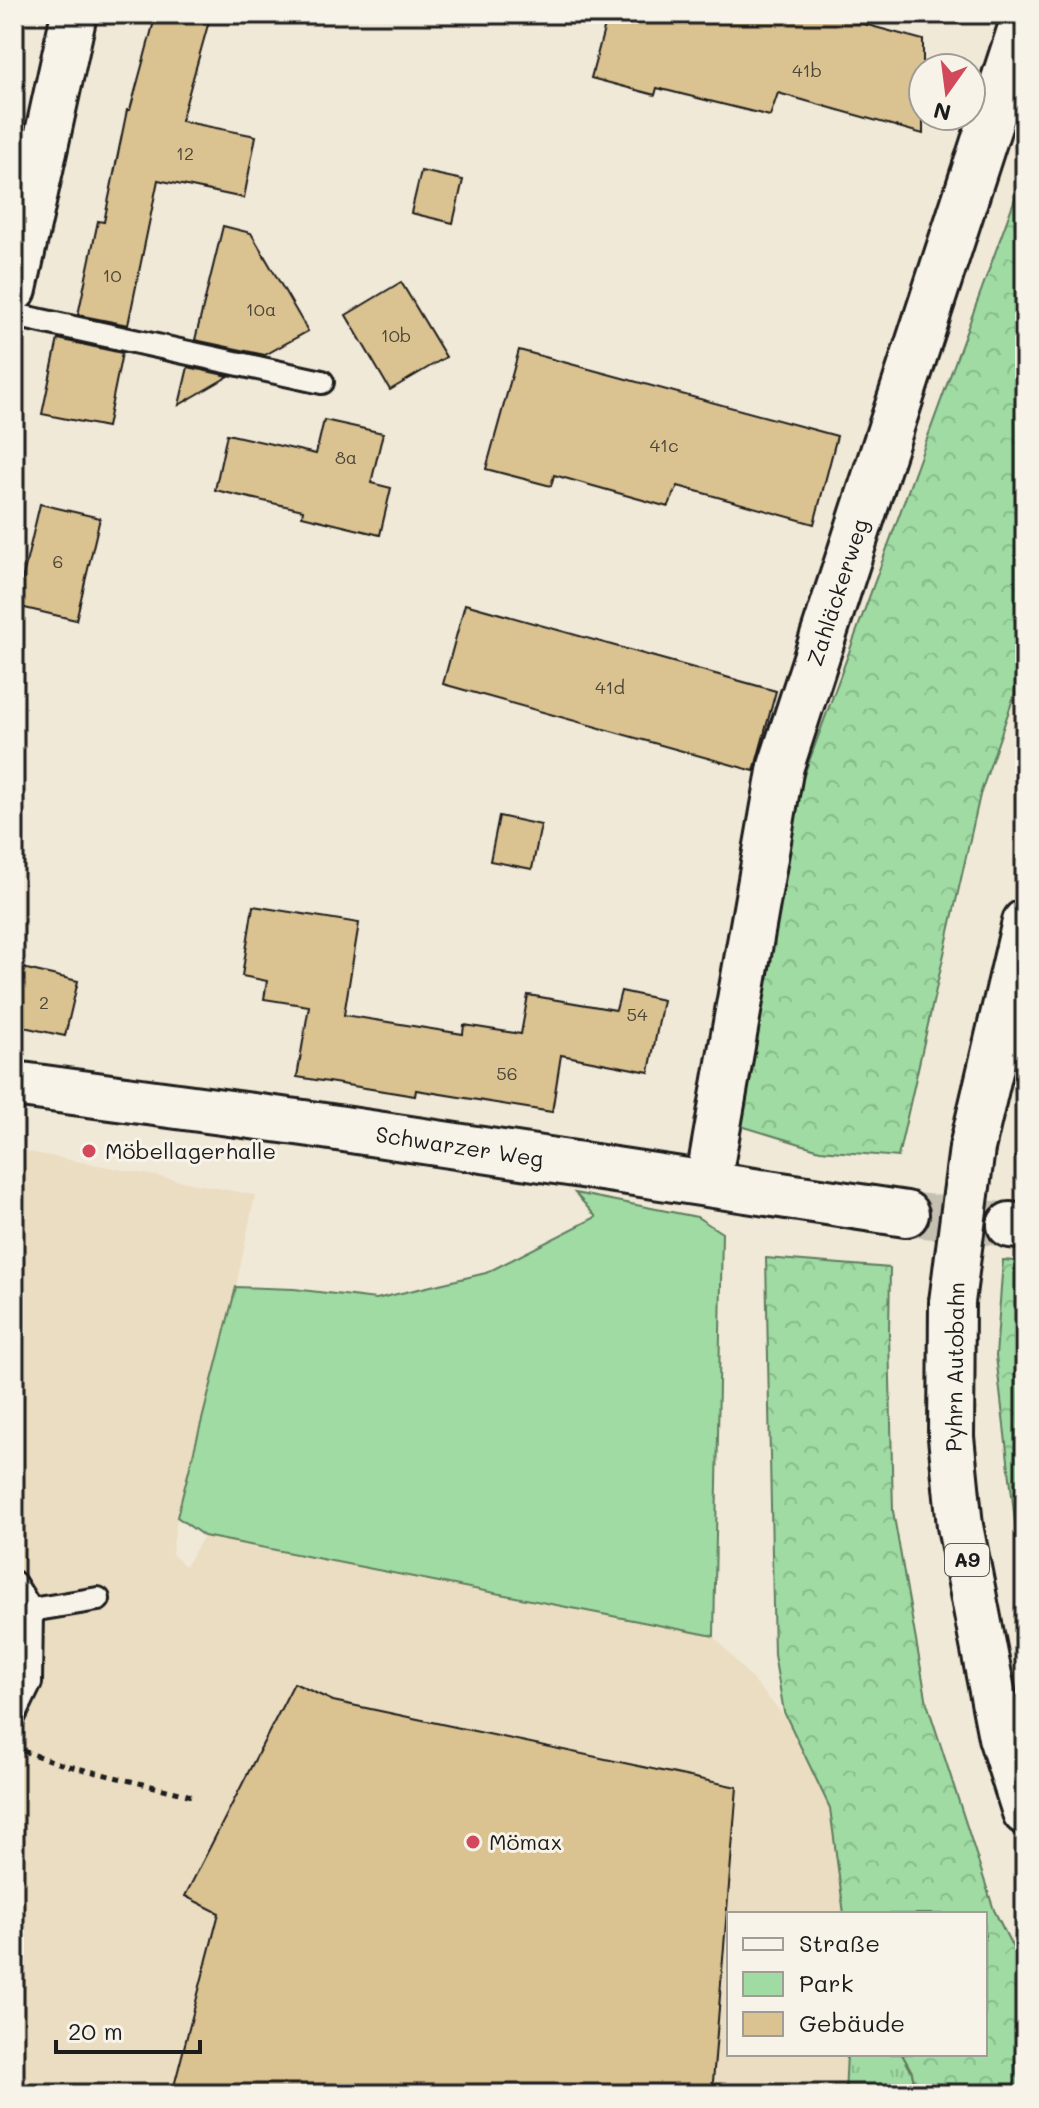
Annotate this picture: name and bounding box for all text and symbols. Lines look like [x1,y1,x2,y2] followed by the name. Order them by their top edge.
[907,52,987,132] north arrow
[792,58,822,82] house number: 41b
[930,96,954,128] text: N
[176,141,194,165] house number: 12
[102,263,122,287] house number: 10
[246,297,276,321] house number: 10a
[381,323,411,347] house number: 10b
[649,433,679,457] house number: 41c
[335,445,357,469] house number: 8a
[800,515,874,669] street label: Zahläckerweg
[53,549,63,573] house number: 6
[595,675,625,699] house number: 41d
[39,990,49,1014] house number: 2
[626,1002,648,1026] house number: 54
[496,1061,518,1085] house number: 56
[374,1119,546,1173] street label: Schwarzer Weg
[105,1136,276,1165] place label: Möbellagerhalle
[80,1142,98,1160] marker: Möbellagerhalle
[939,1282,970,1452] street label: Pyhrn Autobahn
[945,1544,989,1576] road number: A9
[489,1827,562,1856] place label: Mömax
[464,1833,482,1851] marker: Mömax
[727,1912,987,2056] legend
[799,1927,880,1958] text: Straße
[799,1967,853,1998] text: Park
[56,2004,200,2054] scale bar
[799,2007,905,2038] text: Gebäude
[68,2015,123,2046] text: 20 m

